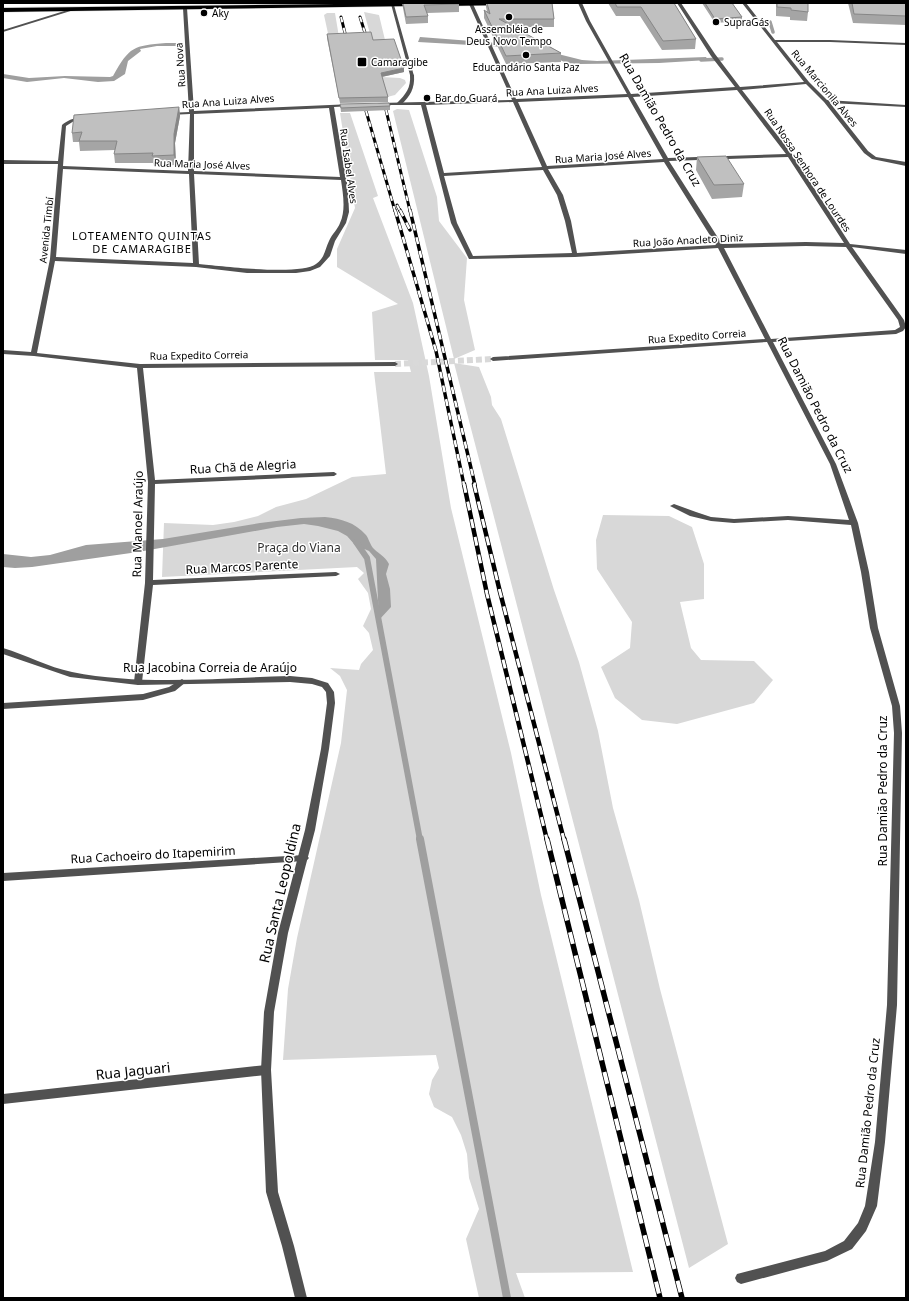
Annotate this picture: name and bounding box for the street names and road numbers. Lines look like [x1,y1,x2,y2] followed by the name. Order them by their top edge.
[171,42,189,88] street label: Rua Nova
[789,46,862,130] street label: Rua Marcionila Alves
[615,50,706,190] street label: Rua Damião Pedro da Cruz
[505,81,599,99] street label: Rua Ana Luiza Alves
[181,91,275,111] street label: Rua Ana Luiza Alves
[761,106,855,235] street label: Rua Nossa Senhora de Lourdes
[337,127,361,205] street label: Rua Isabel Alves
[554,146,652,166] street label: Rua Maria José Alves
[154,155,251,173] street label: Rua Maria José Alves
[36,196,56,264] street label: Avenida Timbí
[632,230,744,250] street label: Rua João Anacleto Diniz
[647,326,747,346] street label: Rua Expedito Correia
[774,334,857,476] street label: Rua Damião Pedro da Cruz
[150,347,248,363] street label: Rua Expedito Correia
[189,455,297,478] street label: Rua Chã de Alegria
[128,470,147,578] street label: Rua Manoel Araújo
[185,555,299,578] street label: Rua Marcos Parente
[123,659,297,676] street label: Rua Jacobina Correia de Araújo
[874,715,891,867] street label: Rua Damião Pedro da Cruz
[254,821,305,965] street label: Rua Santa Leopoldina
[70,842,236,867] street label: Rua Cachoeiro do Itapemirim
[851,1037,884,1189] street label: Rua Damião Pedro da Cruz
[95,1057,171,1084] street label: Rua Jaguari

